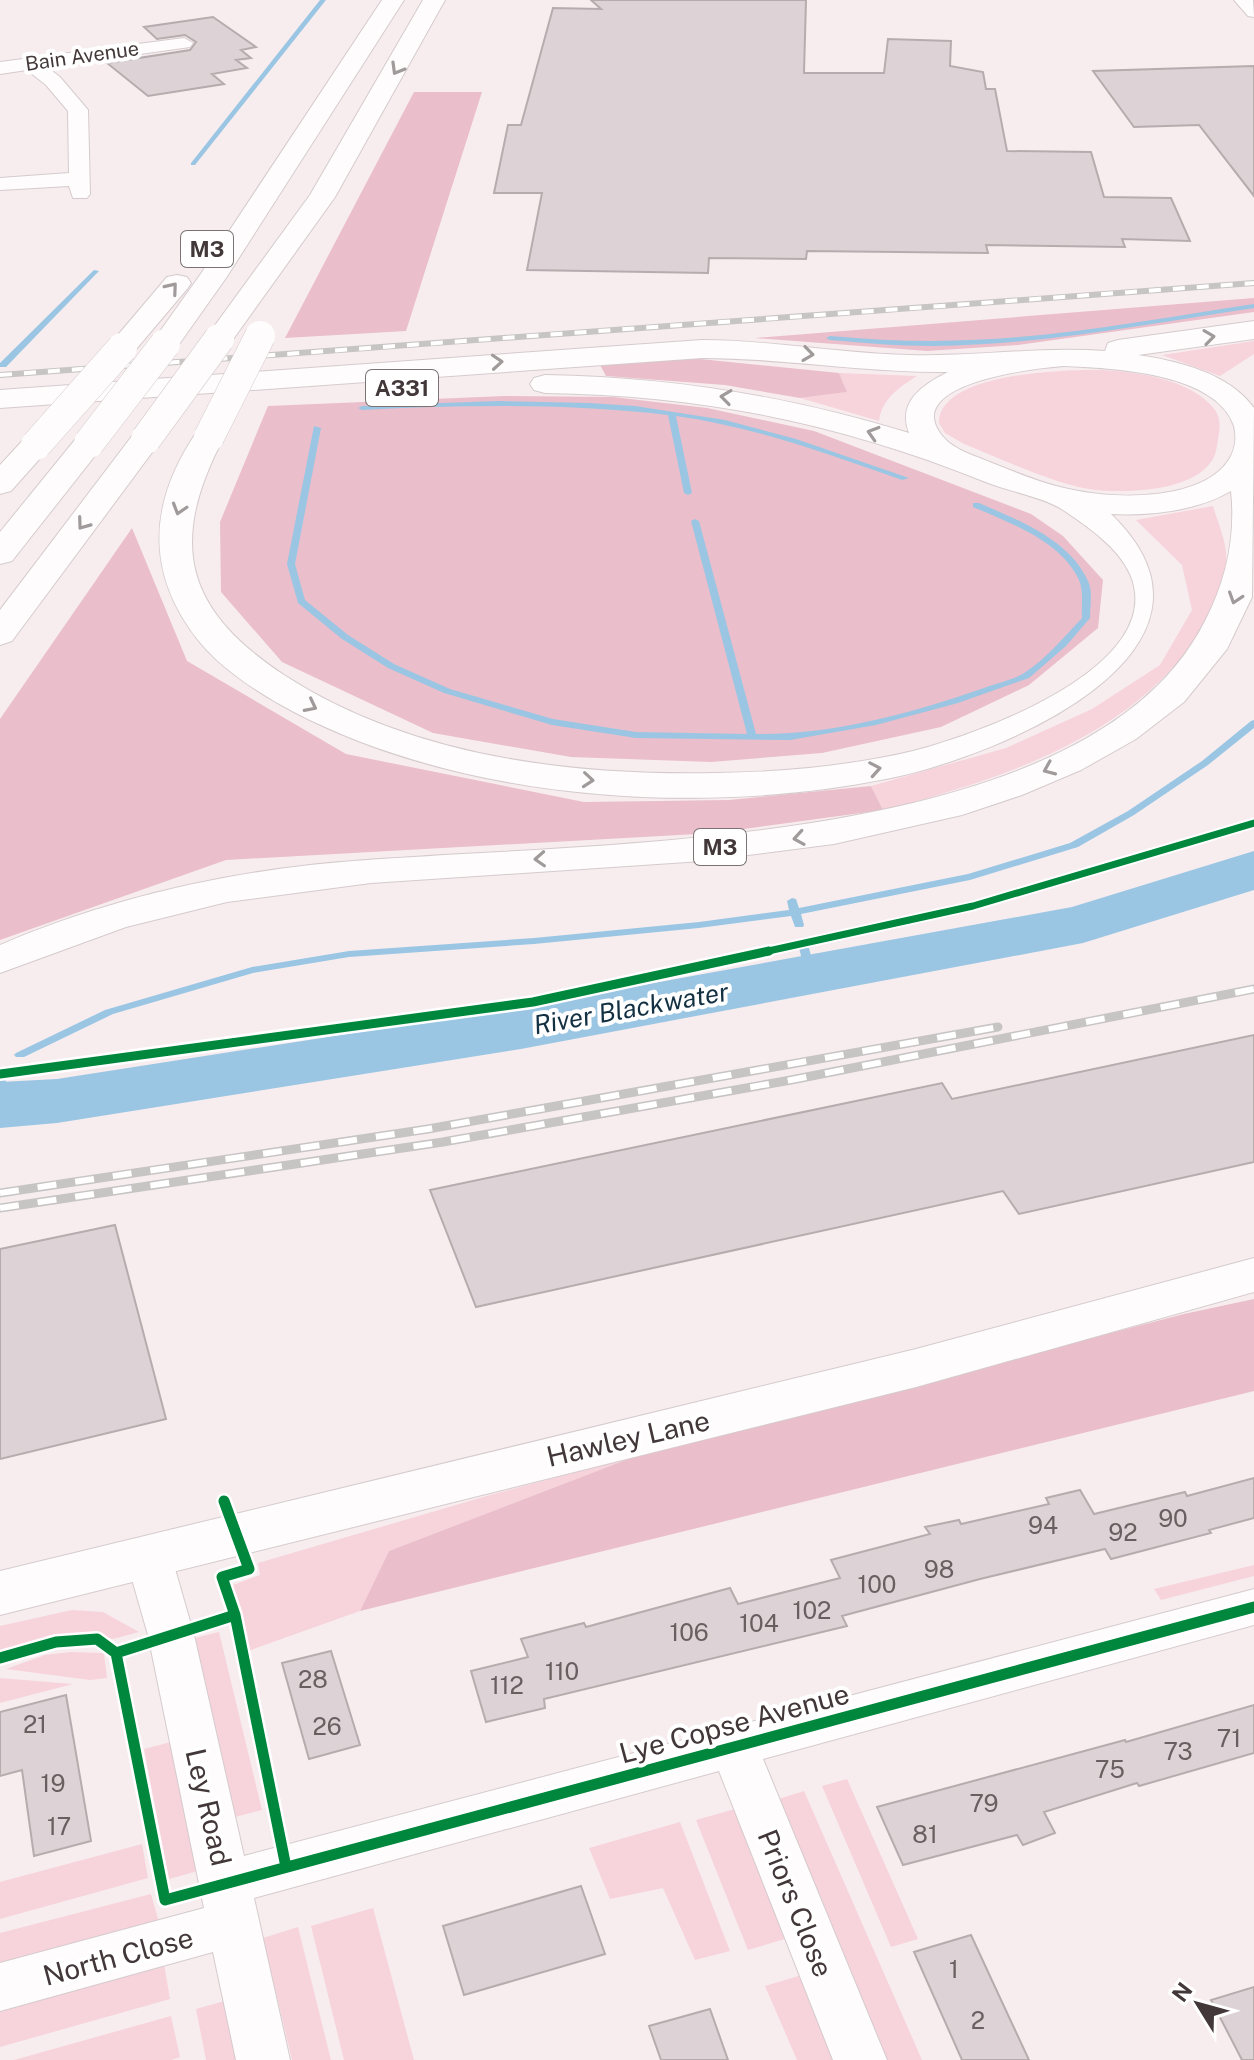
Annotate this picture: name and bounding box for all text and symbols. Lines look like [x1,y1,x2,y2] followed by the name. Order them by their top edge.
[24,36,140,76] street label: Bain Avenue
[391,60,407,74] one-way arrow
[181,231,233,267] road number: M3
[162,283,177,298] one-way arrow
[1202,329,1216,346] one-way arrow
[801,345,815,362] one-way arrow
[491,354,504,371] one-way arrow
[366,370,438,406] road number: A331
[719,389,732,406] one-way arrow
[866,426,880,442] one-way arrow
[172,502,188,515] one-way arrow
[79,516,93,530] one-way arrow
[1228,591,1244,605] one-way arrow
[303,696,318,711] one-way arrow
[1043,759,1057,775] one-way arrow
[868,761,882,778] one-way arrow
[582,771,595,788] one-way arrow
[694,829,746,865] road number: M3
[793,829,806,846] one-way arrow
[533,850,546,867] one-way arrow
[531,976,731,1040] water label: River Blackwater
[543,1403,713,1473] street label: Hawley Lane
[1158,1504,1188,1532] house number: 90
[1028,1511,1058,1539] house number: 94
[1108,1518,1138,1546] house number: 92
[924,1555,954,1583] house number: 98
[858,1570,897,1598] house number: 100
[793,1596,831,1624] house number: 102
[739,1609,779,1637] house number: 104
[669,1618,709,1646] house number: 106
[545,1657,579,1685] house number: 110
[298,1665,328,1693] house number: 28
[490,1671,524,1699] house number: 112
[615,1676,853,1770] street label: Lye Copse Avenue
[23,1710,47,1738] house number: 21
[312,1712,342,1740] house number: 26
[1217,1724,1241,1752] house number: 71
[1163,1737,1193,1765] house number: 73
[180,1745,238,1869] street label: Ley Road
[1095,1755,1125,1783] house number: 75
[41,1769,65,1797] house number: 19
[970,1789,998,1817] house number: 79
[47,1812,71,1840] house number: 17
[912,1820,938,1848] house number: 81
[751,1824,841,1982] street label: Priors Close
[39,1920,197,1992] street label: North Close
[949,1955,959,1983] house number: 1
[1158,1964,1238,2044] north arrow
[1166,1977,1198,2007] text: N
[971,2006,985,2034] house number: 2

